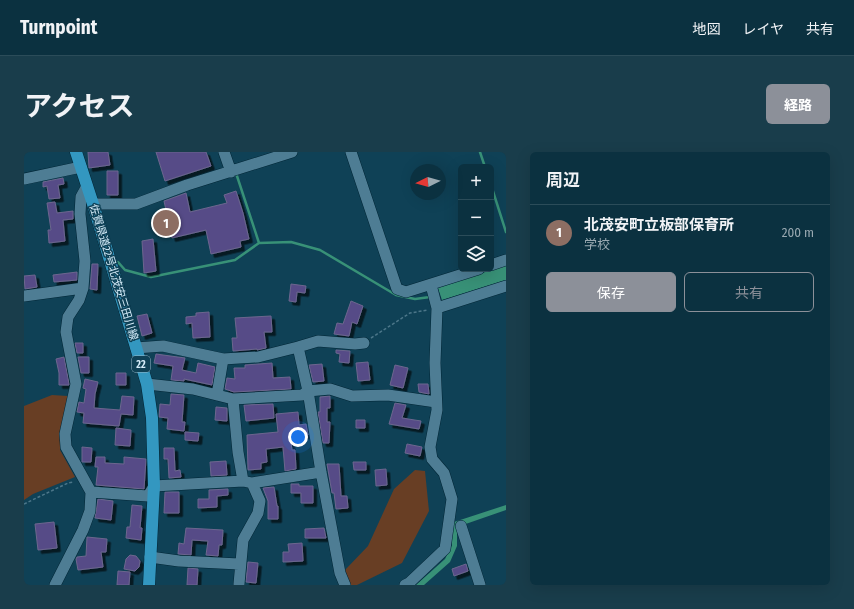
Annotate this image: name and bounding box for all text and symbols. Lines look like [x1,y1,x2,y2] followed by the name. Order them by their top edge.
[20,16,97,39] text: Turnpoint
[692,21,720,38] text: 地図
[742,21,784,38] text: レイヤ
[806,21,834,38] text: 共有
[766,84,830,124] button: 経路
[24,90,135,123] text: アクセス
[410,164,446,200] north arrow
[458,164,494,272] map controls
[458,164,494,200] button: +
[546,170,580,191] text: 周辺
[458,200,494,236] button: −
[87,202,140,342] street label: 佐賀県道22号北茂安三田川線
[153,208,179,238] pin: 1
[584,216,734,234] text: 北茂安町立板部保育所
[556,225,562,240] text: 1
[782,225,814,240] text: 200 m
[458,236,494,272] button: layers
[584,237,610,252] text: 学校
[546,272,676,312] button: 保存
[684,272,814,312] button: 共有
[132,356,150,372] road number: 22
[288,427,308,447] your location

